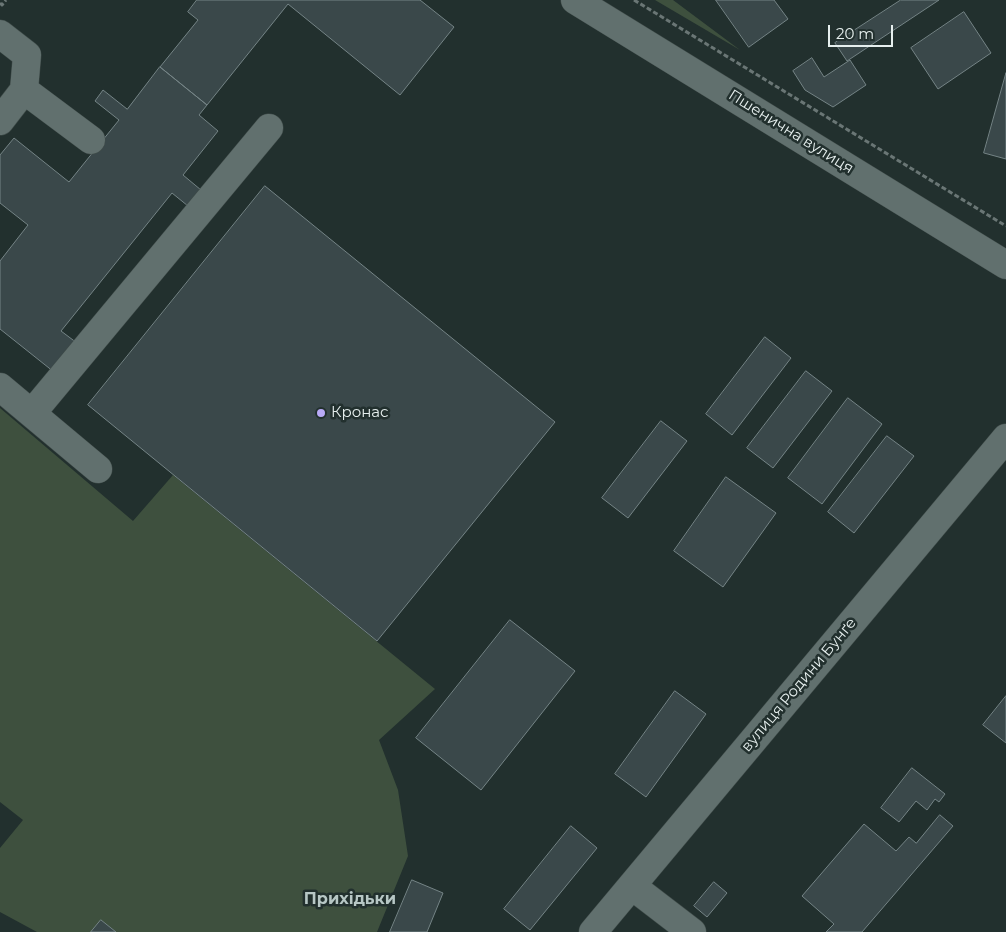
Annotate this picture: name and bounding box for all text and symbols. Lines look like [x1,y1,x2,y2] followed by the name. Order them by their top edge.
[831,15,896,47] scale bar
[836,24,874,43] text: 20 m
[725,86,857,178] street label: Пшенична вулиця
[331,404,389,422] place label: Кронас
[315,407,327,419] marker: Кронас
[738,614,860,756] street label: вулиця Родини Бунґе
[304,889,396,909] district label: Прихідьки

